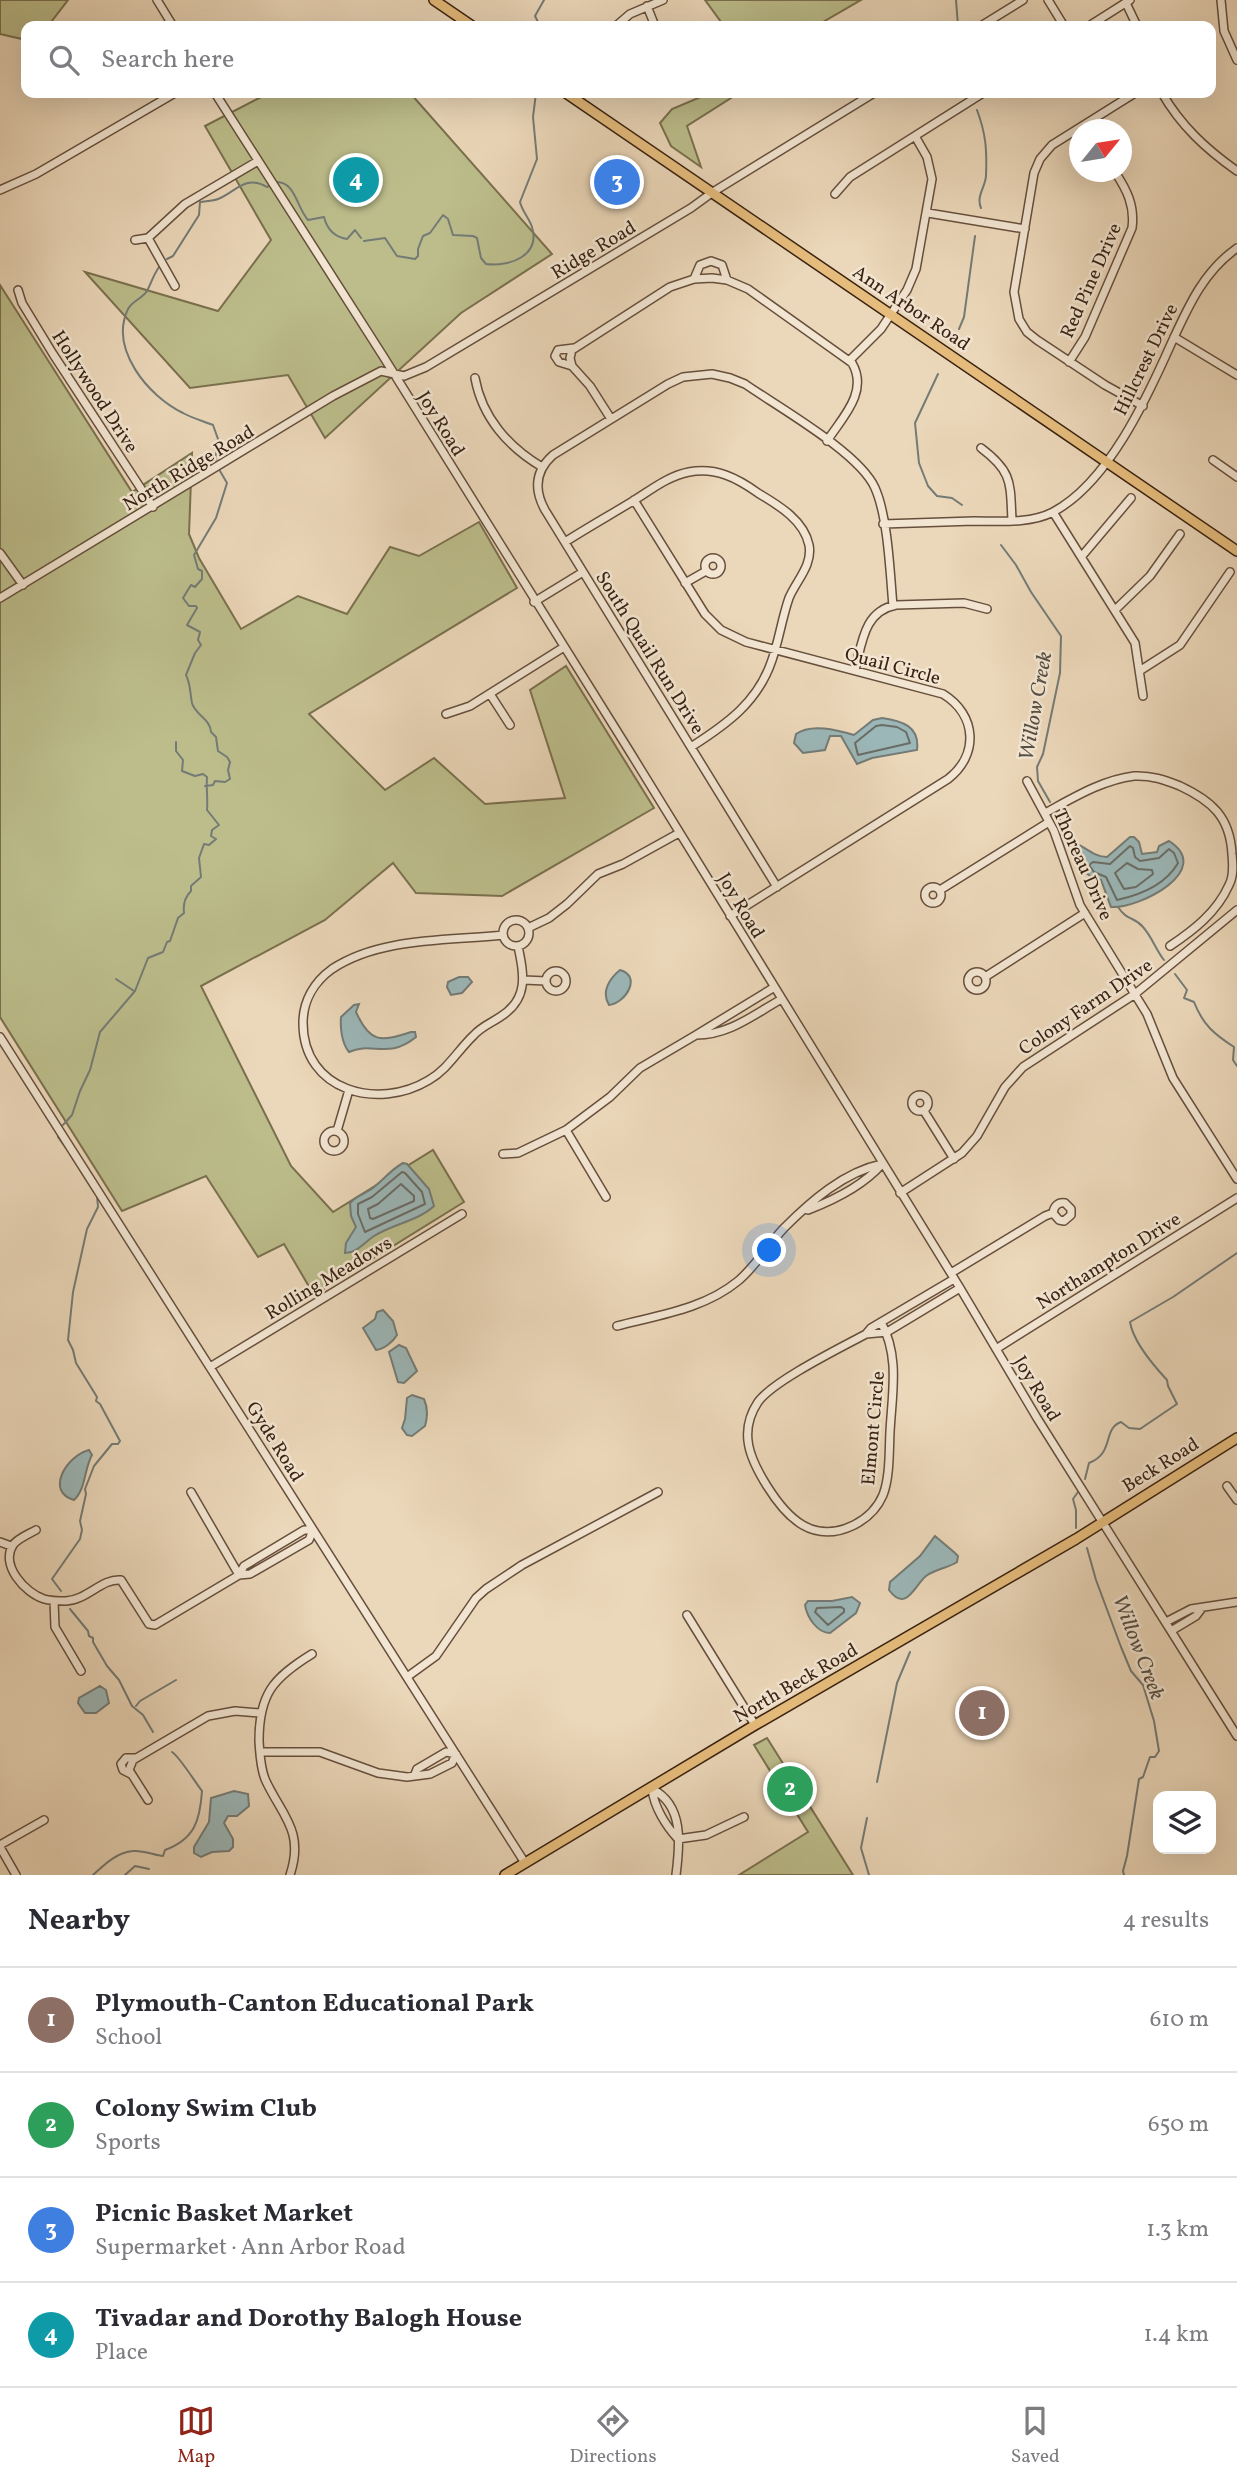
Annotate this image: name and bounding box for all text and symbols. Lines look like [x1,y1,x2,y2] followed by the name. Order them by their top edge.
[21,21,1216,98] search box
[45,41,83,79] icon: search
[101,42,234,78] text: Search here
[1069,119,1132,182] north arrow
[333,154,379,206] pin: 4
[594,156,640,208] pin: 3
[547,215,641,286] street label: Ridge Road
[1055,219,1129,342] street label: Red Pine Drive
[847,260,975,358] street label: Ann Arbor Road
[1108,299,1185,420] street label: Hillcrest Drive
[45,326,144,459] street label: Hollywood Drive
[410,386,471,462] street label: Joy Road
[119,419,260,518] street label: North Ridge Road
[589,567,710,740] street label: South Quail Run Drive
[842,642,943,692] street label: Quail Circle
[1013,649,1060,763] water label: Willow Creek
[1046,805,1118,925] street label: Thoreau Drive
[710,868,770,944] street label: Joy Road
[1014,953,1158,1062] street label: Colony Farm Drive
[1032,1207,1186,1317] street label: Northampton Drive
[261,1231,397,1327] street label: Rolling Meadows
[752,1233,786,1267] your location
[1006,1351,1066,1427] street label: Joy Road
[856,1370,892,1486] street label: Elmont Circle
[239,1397,309,1487] street label: Gyde Road
[1118,1432,1204,1499] street label: Beck Road
[1104,1591,1171,1704] water label: Willow Creek
[729,1638,863,1730] street label: North Beck Road
[959,1687,1005,1739] pin: 1
[767,1763,813,1815] pin: 2
[1153,1791,1216,1854] map controls
[1153,1791,1216,1854] button: layers
[28,1900,130,1942] text: Nearby
[1123,1905,1209,1937] text: 4 results
[95,1986,534,2022] text: Plymouth-Canton Educational Park
[46,2004,56,2036] text: 1
[1150,2004,1209,2036] text: 610 m
[95,2022,162,2054] text: School
[95,2091,317,2127] text: Colony Swim Club
[45,2109,57,2141] text: 2
[1148,2109,1209,2141] text: 650 m
[95,2127,161,2159] text: Sports
[95,2196,353,2232] text: Picnic Basket Market
[45,2214,57,2246] text: 3
[1146,2214,1209,2246] text: 1.3 km
[95,2232,406,2264] text: Supermarket · Ann Arbor Road
[95,2301,522,2337] text: Tivadar and Dorothy Balogh House
[44,2319,58,2351] text: 4
[1143,2319,1209,2351] text: 1.4 km
[95,2337,148,2369] text: Place
[177,2402,215,2470] tab: Map
[570,2402,657,2470] tab: Directions
[1011,2402,1060,2470] tab: Saved

